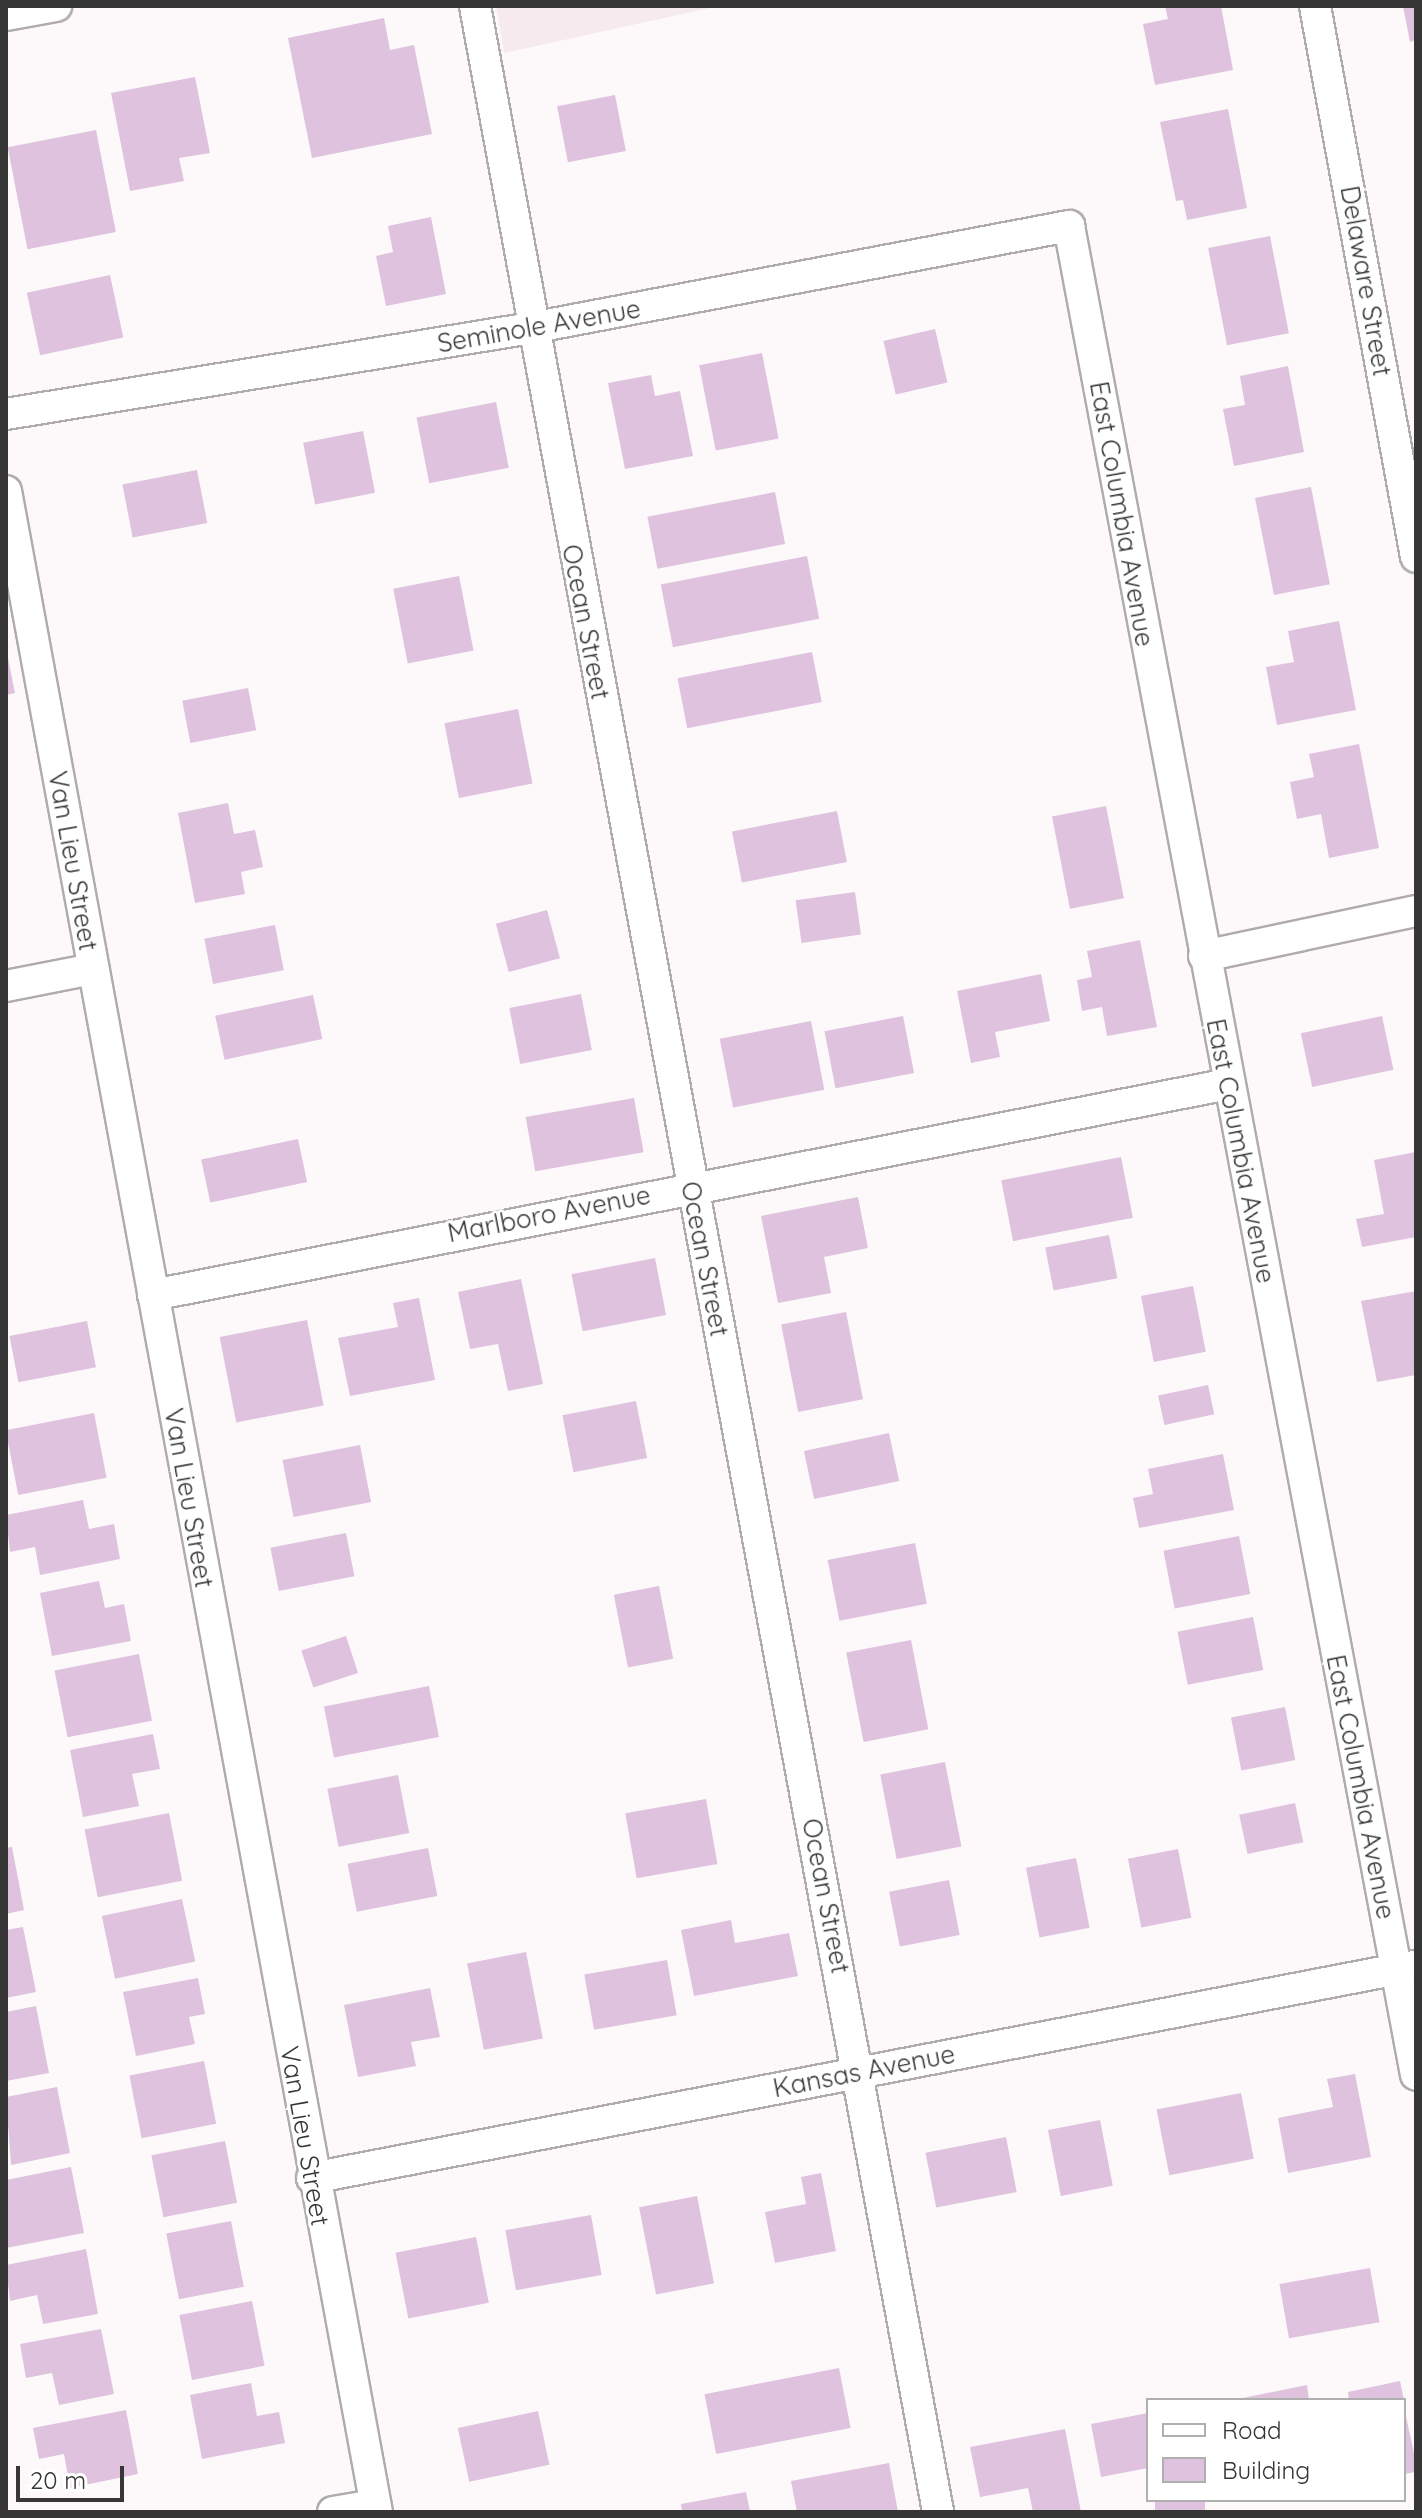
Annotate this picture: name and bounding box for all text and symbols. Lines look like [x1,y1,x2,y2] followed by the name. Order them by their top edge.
[1334,183,1398,379] street label: Delaware Street
[435,293,643,359] street label: Seminole Avenue
[1083,379,1161,649] street label: East Columbia Avenue
[556,542,616,702] street label: Ocean Street
[42,769,104,953] street label: Van Lieu Street
[1200,1016,1282,1286] street label: East Columbia Avenue
[445,1179,653,1249] street label: Marlboro Avenue
[675,1179,735,1339] street label: Ocean Street
[158,1406,220,1590] street label: Van Lieu Street
[1320,1652,1402,1922] street label: East Columbia Avenue
[796,1816,856,1976] street label: Ocean Street
[770,2038,958,2104] street label: Kansas Avenue
[274,2044,336,2228] street label: Van Lieu Street
[1146,2398,1406,2502] legend
[1222,2415,1282,2445] text: Road
[20,2450,128,2500] scale bar
[1222,2455,1310,2485] text: Building
[30,2465,86,2495] text: 20 m

